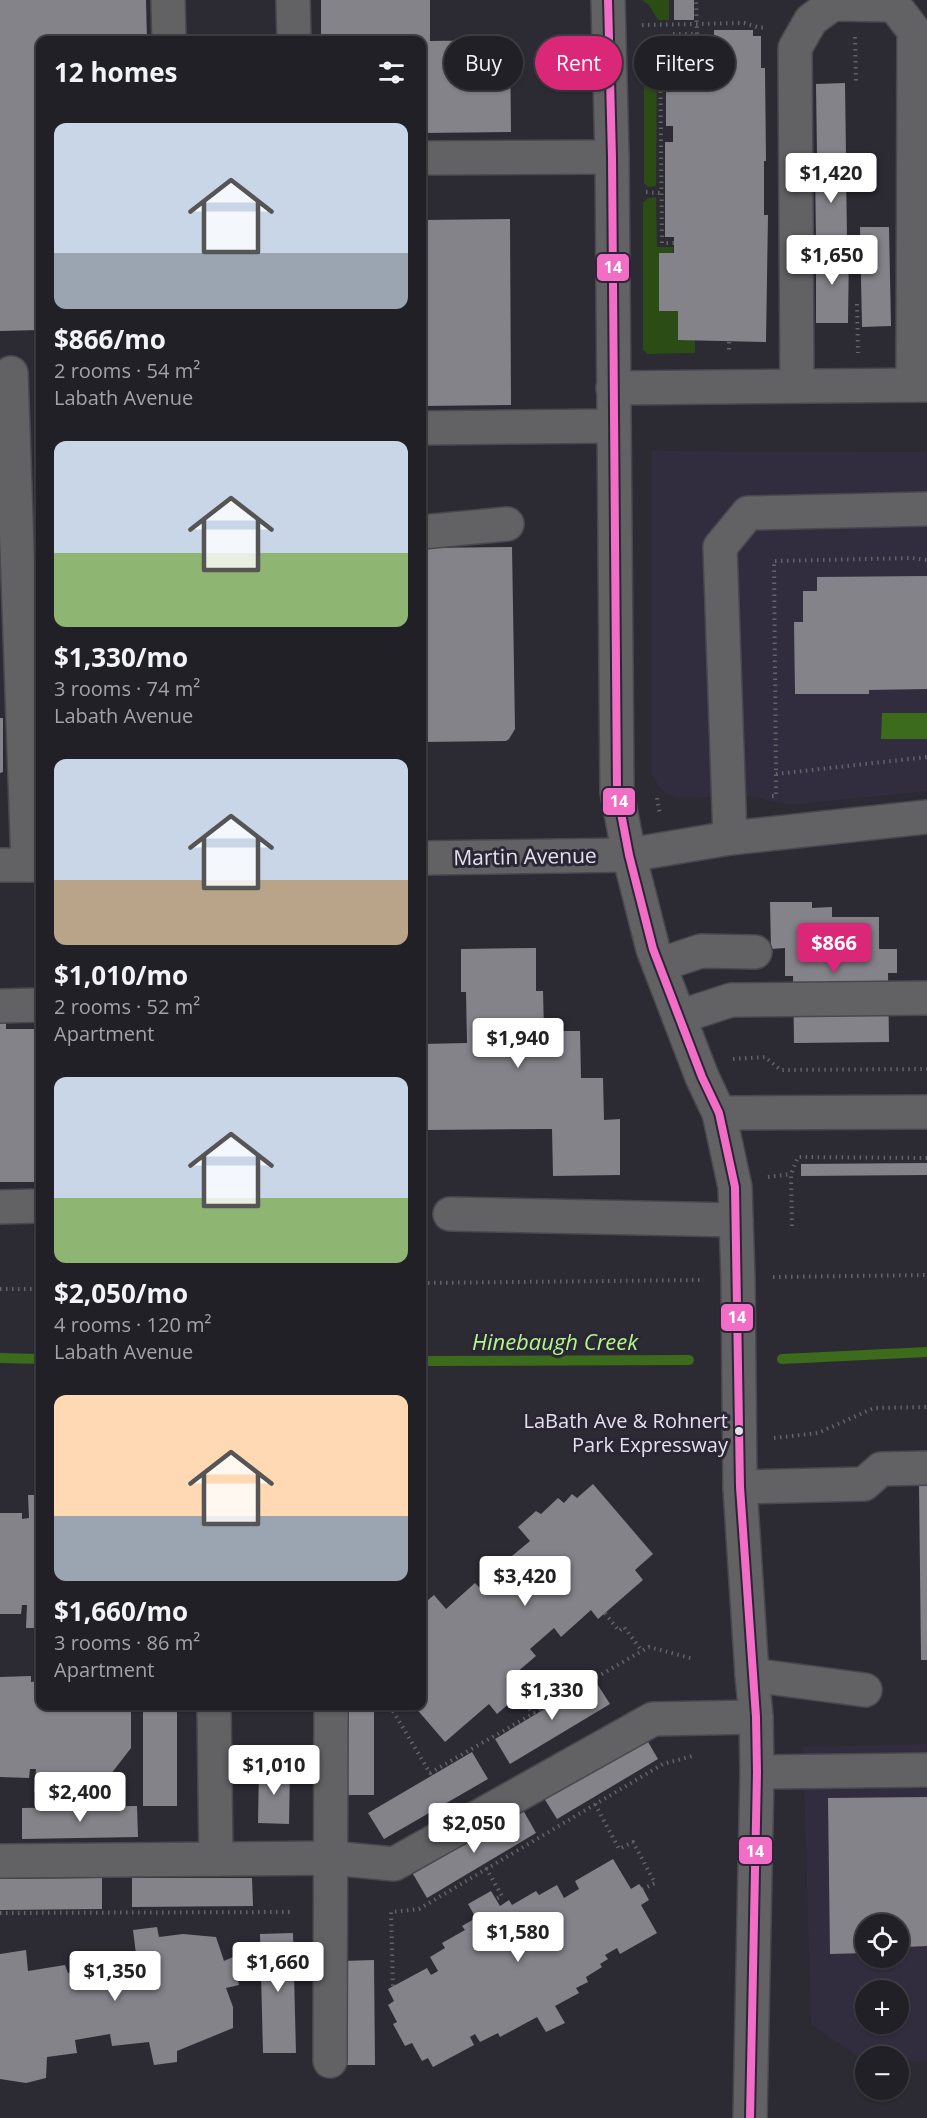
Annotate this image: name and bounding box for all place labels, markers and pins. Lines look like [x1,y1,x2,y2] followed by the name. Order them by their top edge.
[782,153,880,204] pin: $1,420
[783,235,881,286] pin: $1,650
[798,923,870,974] pin: $866
[469,1018,567,1069] pin: $1,940
[524,1407,729,1458] place label: LaBath Ave & Rohnert Park Expressway
[733,1425,745,1437] marker: LaBath Ave & Rohnert Park Expressway
[476,1556,574,1607] pin: $3,420
[503,1670,601,1721] pin: $1,330
[225,1745,323,1796] pin: $1,010
[31,1772,129,1823] pin: $2,400
[425,1803,523,1854] pin: $2,050
[469,1912,567,1963] pin: $1,580
[229,1942,327,1993] pin: $1,660
[66,1951,164,2002] pin: $1,350

